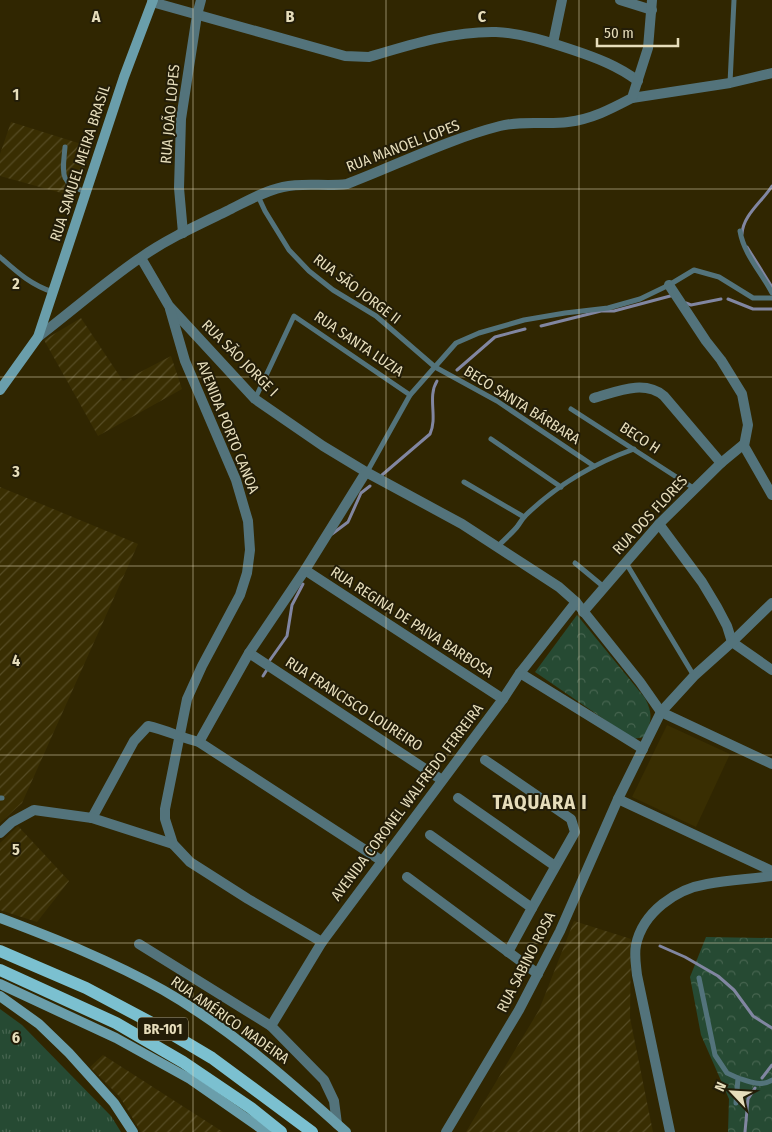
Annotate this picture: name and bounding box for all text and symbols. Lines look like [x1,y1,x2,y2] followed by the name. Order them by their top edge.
[91,7,101,26] text: A
[286,7,295,26] text: B
[478,7,487,26] text: C
[597,15,678,47] scale bar
[604,24,634,42] text: 50 m
[157,64,183,164] street label: RUA JOÃO LOPES
[46,82,114,244] street label: RUA SAMUEL MEIRA BRASIL
[13,85,19,104] text: 1
[344,116,462,176] street label: RUA MANOEL LOPES
[310,250,404,328] street label: RUA SÃO JORGE II
[11,274,20,293] text: 2
[311,307,407,381] street label: RUA SANTA LUZIA
[198,316,282,400] street label: RUA SÃO JORGE I
[193,358,263,496] street label: AVENIDA PORTO CANOA
[461,362,584,448] street label: BECO SANTA BÁRBARA
[616,418,664,458] street label: BECO H
[11,462,20,481] text: 3
[609,472,691,558] street label: RUA DOS FLORES
[327,563,497,681] street label: RUA REGINA DE PAIVA BARBOSA
[12,651,20,670] text: 4
[282,653,426,755] street label: RUA FRANCISCO LOUREIRO
[327,700,487,904] street label: AVENIDA CORONEL WALFREDO FERREIRA
[492,790,588,814] district label: TAQUARA I
[12,840,20,859] text: 5
[493,909,559,1015] street label: RUA SABINO ROSA
[167,972,293,1068] street label: RUA AMÉRICO MADEIRA
[138,1018,188,1040] road number: BR-101
[12,1028,20,1047] text: 6
[707,1067,757,1117] north arrow
[711,1079,730,1094] text: N

